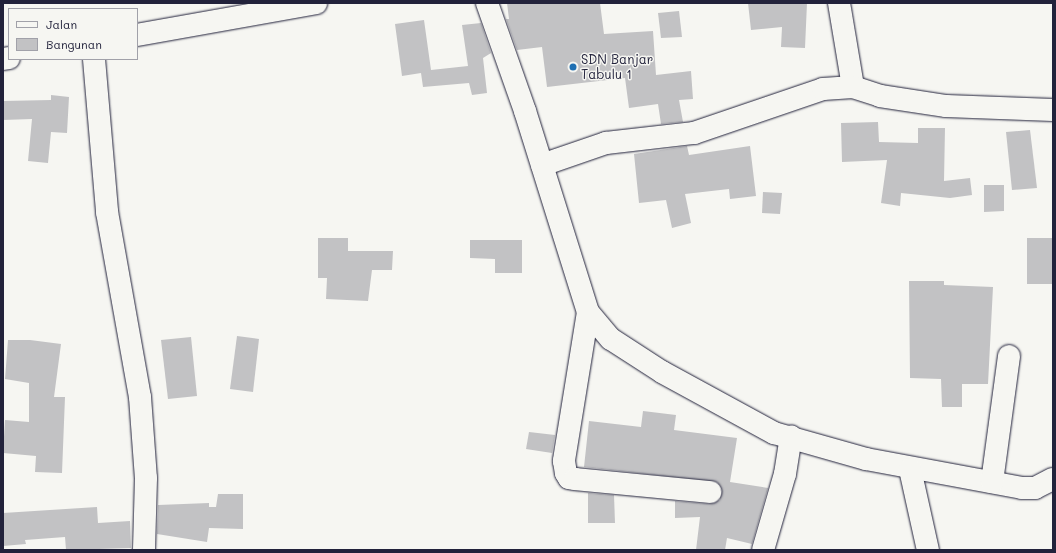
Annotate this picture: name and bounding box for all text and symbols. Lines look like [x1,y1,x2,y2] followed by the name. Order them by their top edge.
[8,8,138,60] legend
[46,16,77,32] text: Jalan
[46,36,102,52] text: Bangunan
[581,52,653,83] place label: SDN Banjar Tabulu 1
[568,62,578,72] marker: SDN Banjar Tabulu 1

